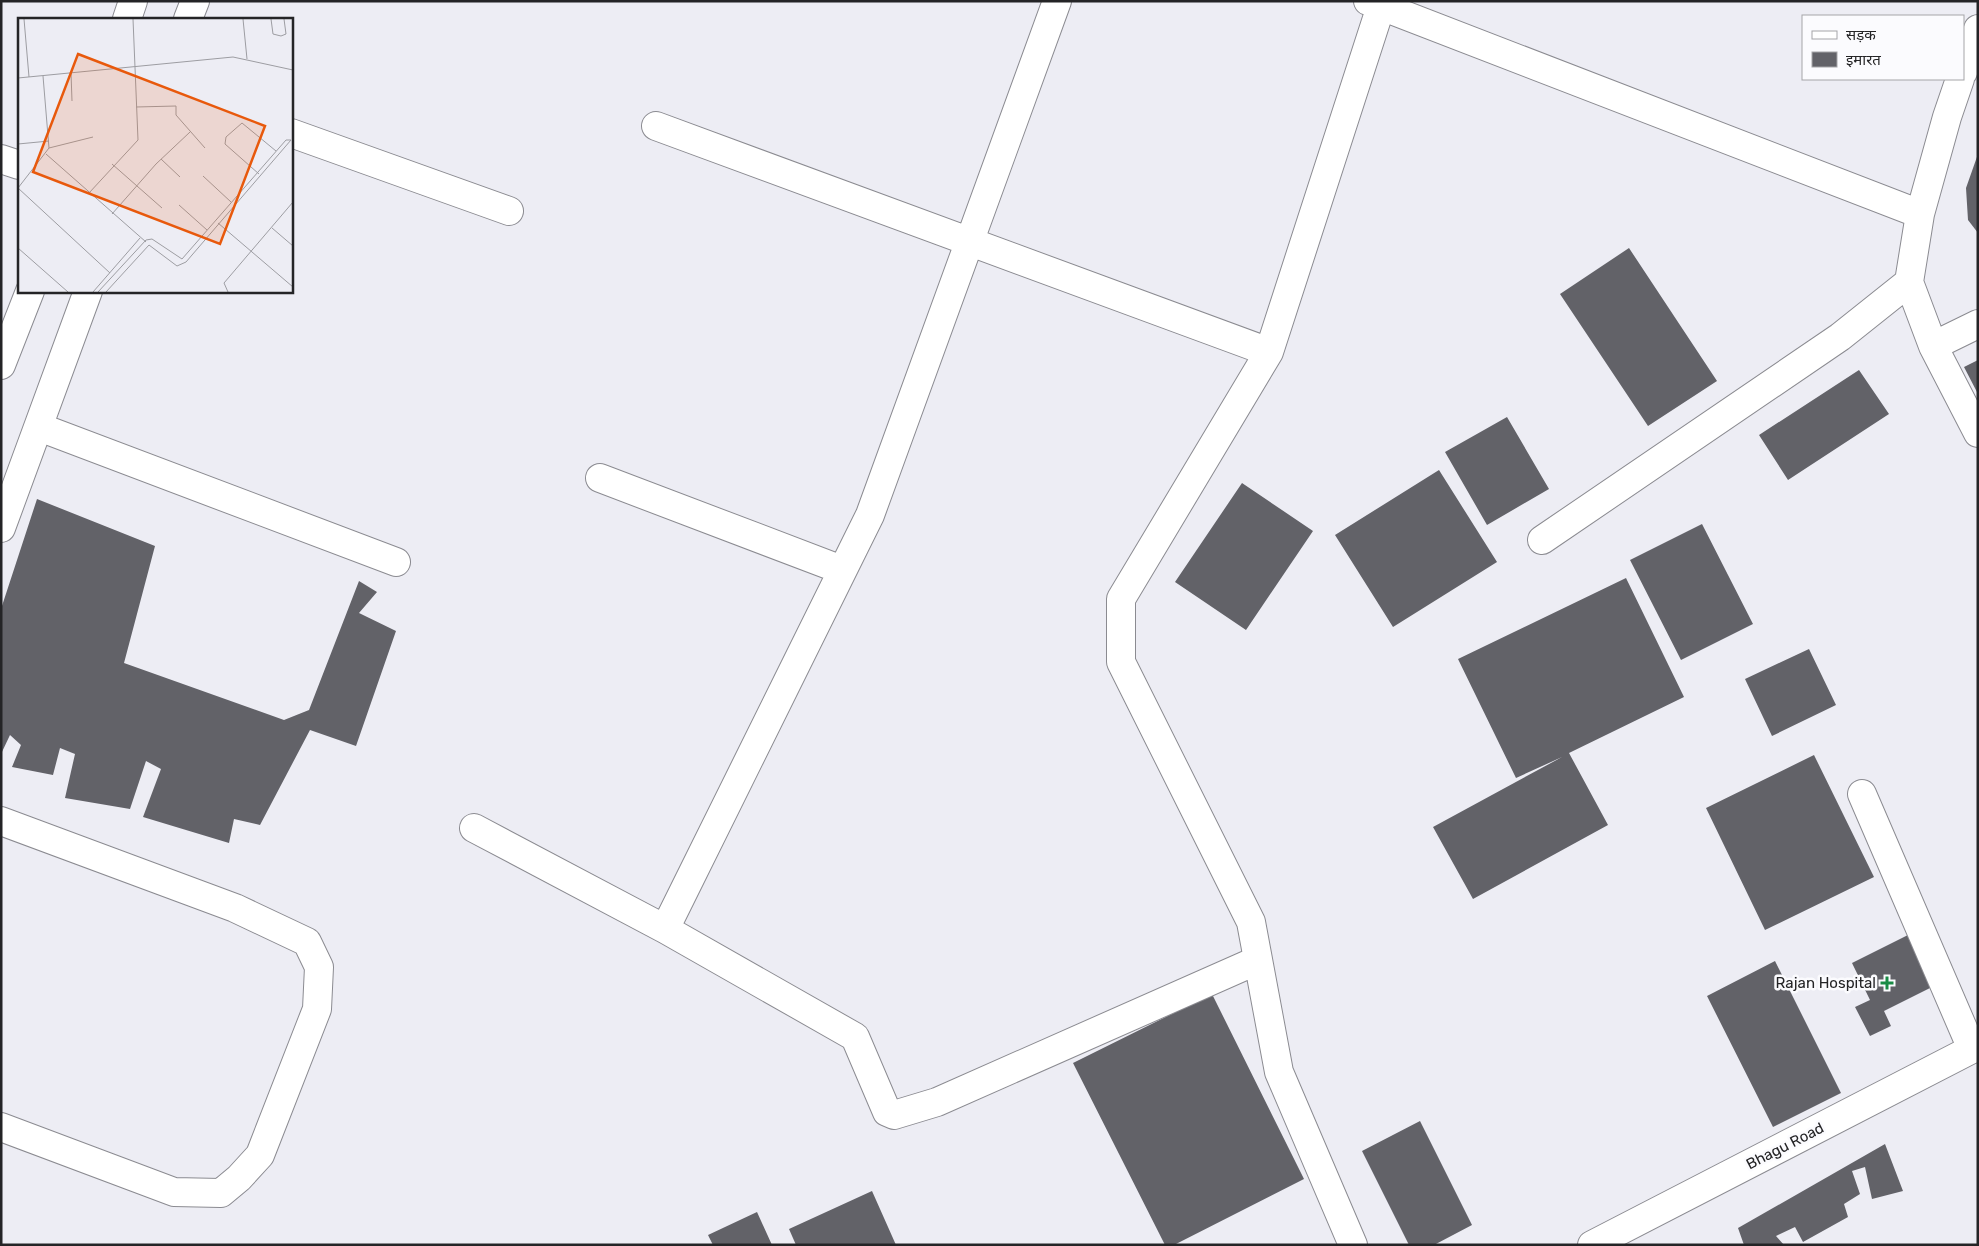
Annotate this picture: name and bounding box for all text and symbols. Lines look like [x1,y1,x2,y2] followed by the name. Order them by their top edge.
[1802,15,1964,80] legend
[18,18,292,292] inset map
[1846,26,1876,44] text: सड़क
[1846,51,1881,69] text: इमारत
[1776,974,1876,992] place label: Rajan Hospital
[1880,976,1894,990] marker: Rajan Hospital
[1743,1119,1827,1173] street label: Bhagu Road

